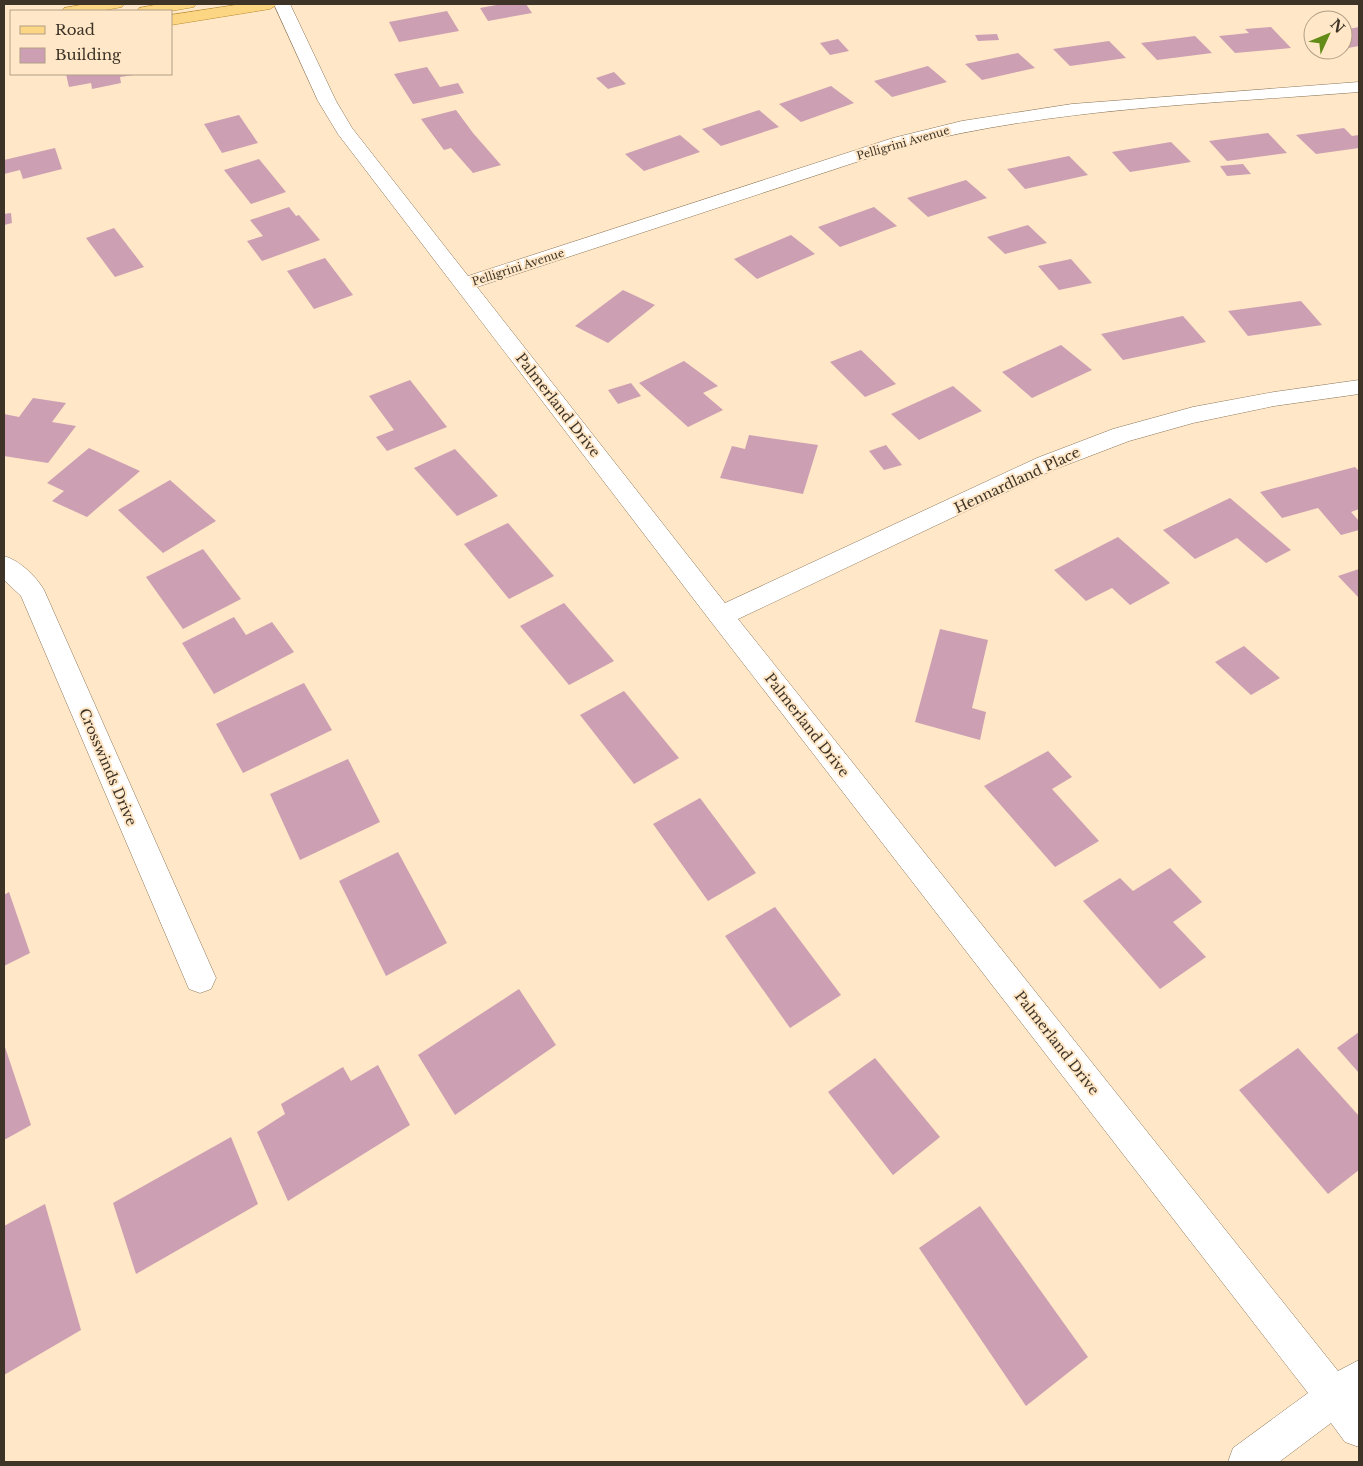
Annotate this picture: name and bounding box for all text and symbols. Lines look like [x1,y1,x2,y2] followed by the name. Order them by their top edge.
[10,10,172,75] legend
[1303,10,1353,60] north arrow
[1326,15,1348,37] text: N
[55,20,95,39] text: Road
[55,45,122,64] text: Building
[855,123,951,163] street label: Pelligrini Avenue
[470,246,566,288] street label: Pelligrini Avenue
[512,349,604,461] street label: Palmerland Drive
[951,443,1083,517] street label: Hennardland Place
[761,669,853,781] street label: Palmerland Drive
[75,706,141,828] street label: Crosswinds Drive
[1011,987,1103,1099] street label: Palmerland Drive

